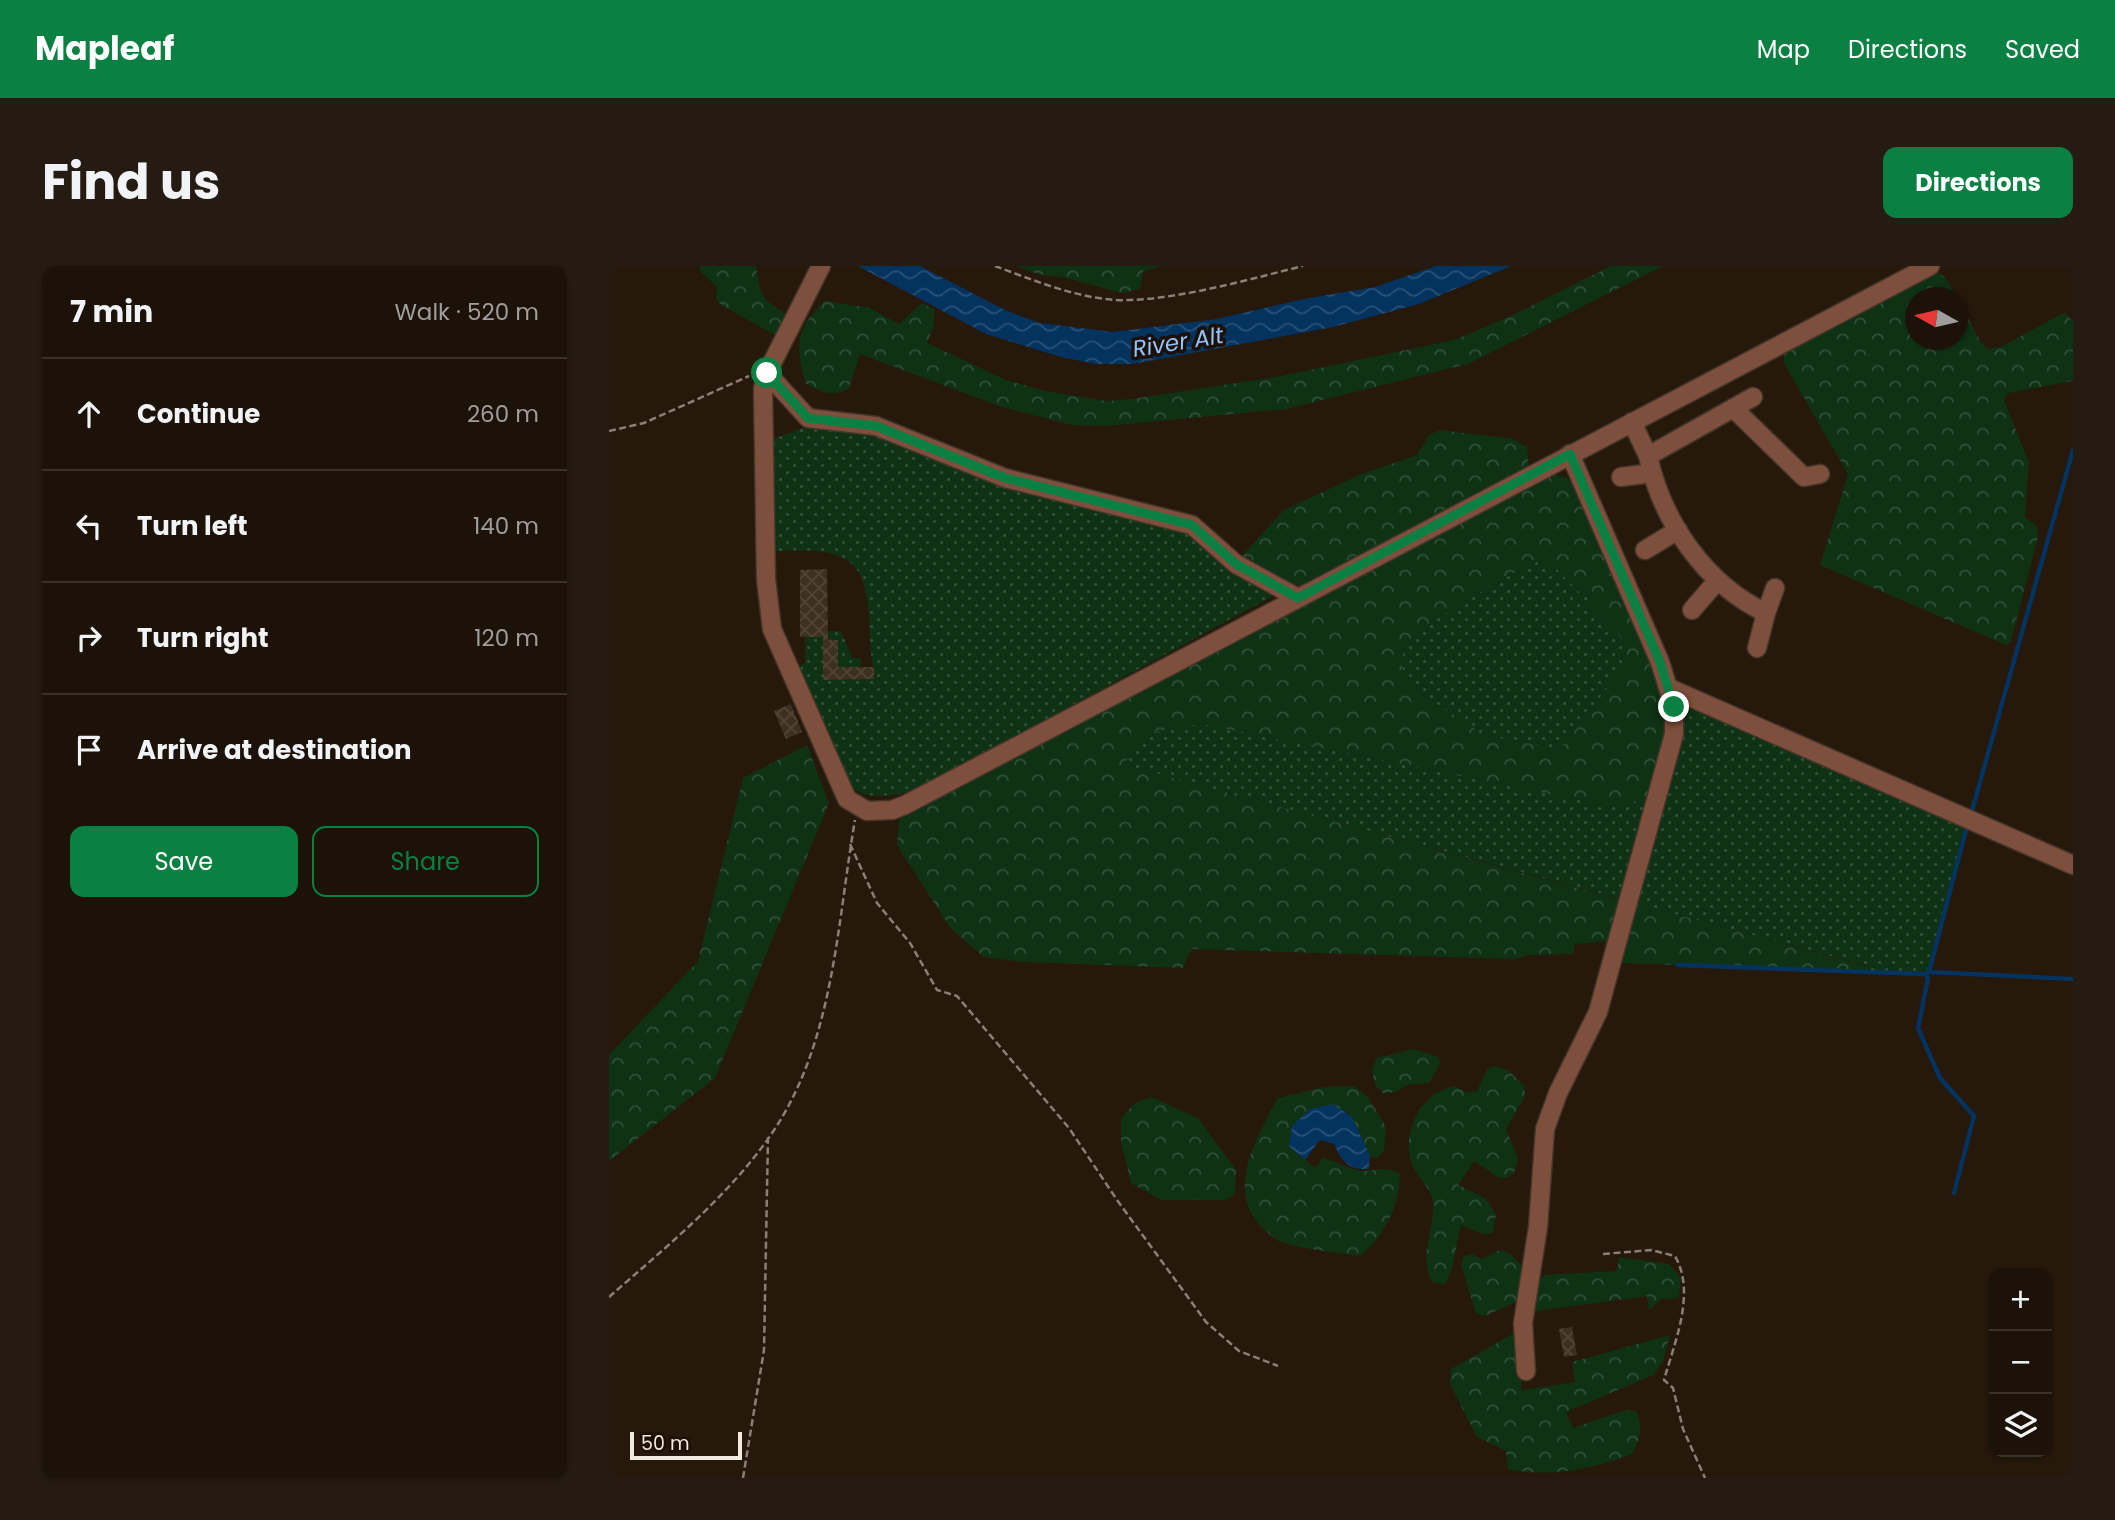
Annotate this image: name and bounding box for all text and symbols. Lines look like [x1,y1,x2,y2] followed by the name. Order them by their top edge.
[35,25,174,72] text: Mapleaf
[1757,33,1810,66] text: Map
[1848,33,1967,66] text: Directions
[2005,33,2080,66] text: Saved
[1883,147,2073,218] button: Directions
[42,148,220,216] text: Find us
[1905,287,1968,350] north arrow
[70,290,153,333] text: 7 min
[394,296,539,328] text: Walk · 520 m
[1130,319,1226,365] water label: River Alt
[751,357,782,388] route start
[70,395,108,433] icon: ahead
[137,396,260,432] text: Continue
[467,398,539,430] text: 260 m
[70,507,108,545] icon: left
[137,508,248,544] text: Turn left
[473,510,539,542] text: 140 m
[70,619,108,657] icon: right
[137,620,269,656] text: Turn right
[474,622,539,654] text: 120 m
[1658,691,1689,722] route end
[70,731,108,769] icon: arrive
[137,732,412,768] text: Arrive at destination
[70,826,298,897] button: Save
[312,826,539,897] button: Share
[1989,1268,2052,1457] map controls
[1989,1268,2052,1331] button: +
[1989,1331,2052,1394] button: −
[1989,1394,2052,1457] button: layers
[630,1429,742,1461] scale bar
[641,1430,690,1457] text: 50 m

